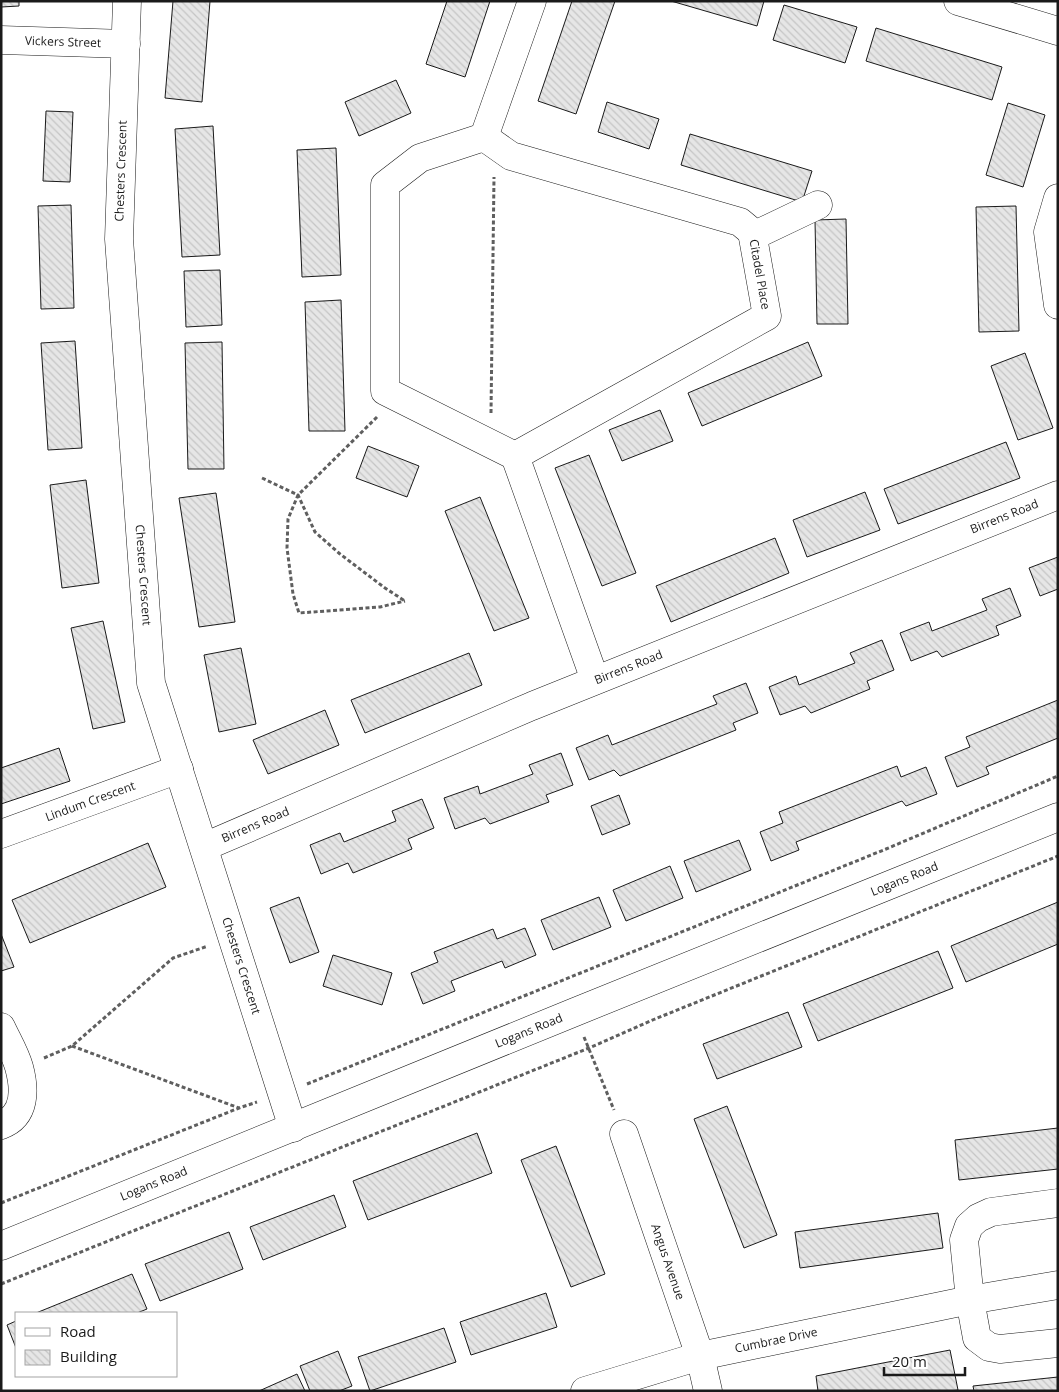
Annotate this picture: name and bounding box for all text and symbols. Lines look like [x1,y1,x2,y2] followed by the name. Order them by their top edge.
[25,32,101,51] street label: Vickers Street
[110,120,131,222] street label: Chesters Crescent
[745,238,775,311] street label: Citadel Place
[968,495,1041,537] street label: Birrens Road
[132,524,156,626] street label: Chesters Crescent
[592,645,665,688] street label: Birrens Road
[43,777,137,825] street label: Lindum Crescent
[219,802,292,846] street label: Birrens Road
[868,857,940,900] street label: Logans Road
[218,915,265,1016] street label: Chesters Crescent
[492,1009,565,1052] street label: Logans Road
[117,1162,190,1205] street label: Logans Road
[647,1221,689,1302] street label: Angus Avenue
[15,1312,178,1377] legend
[60,1321,96,1341] text: Road
[733,1323,819,1357] street label: Cumbrae Drive
[884,1344,965,1376] scale bar
[60,1346,117,1366] text: Building
[892,1351,927,1371] text: 20 m

